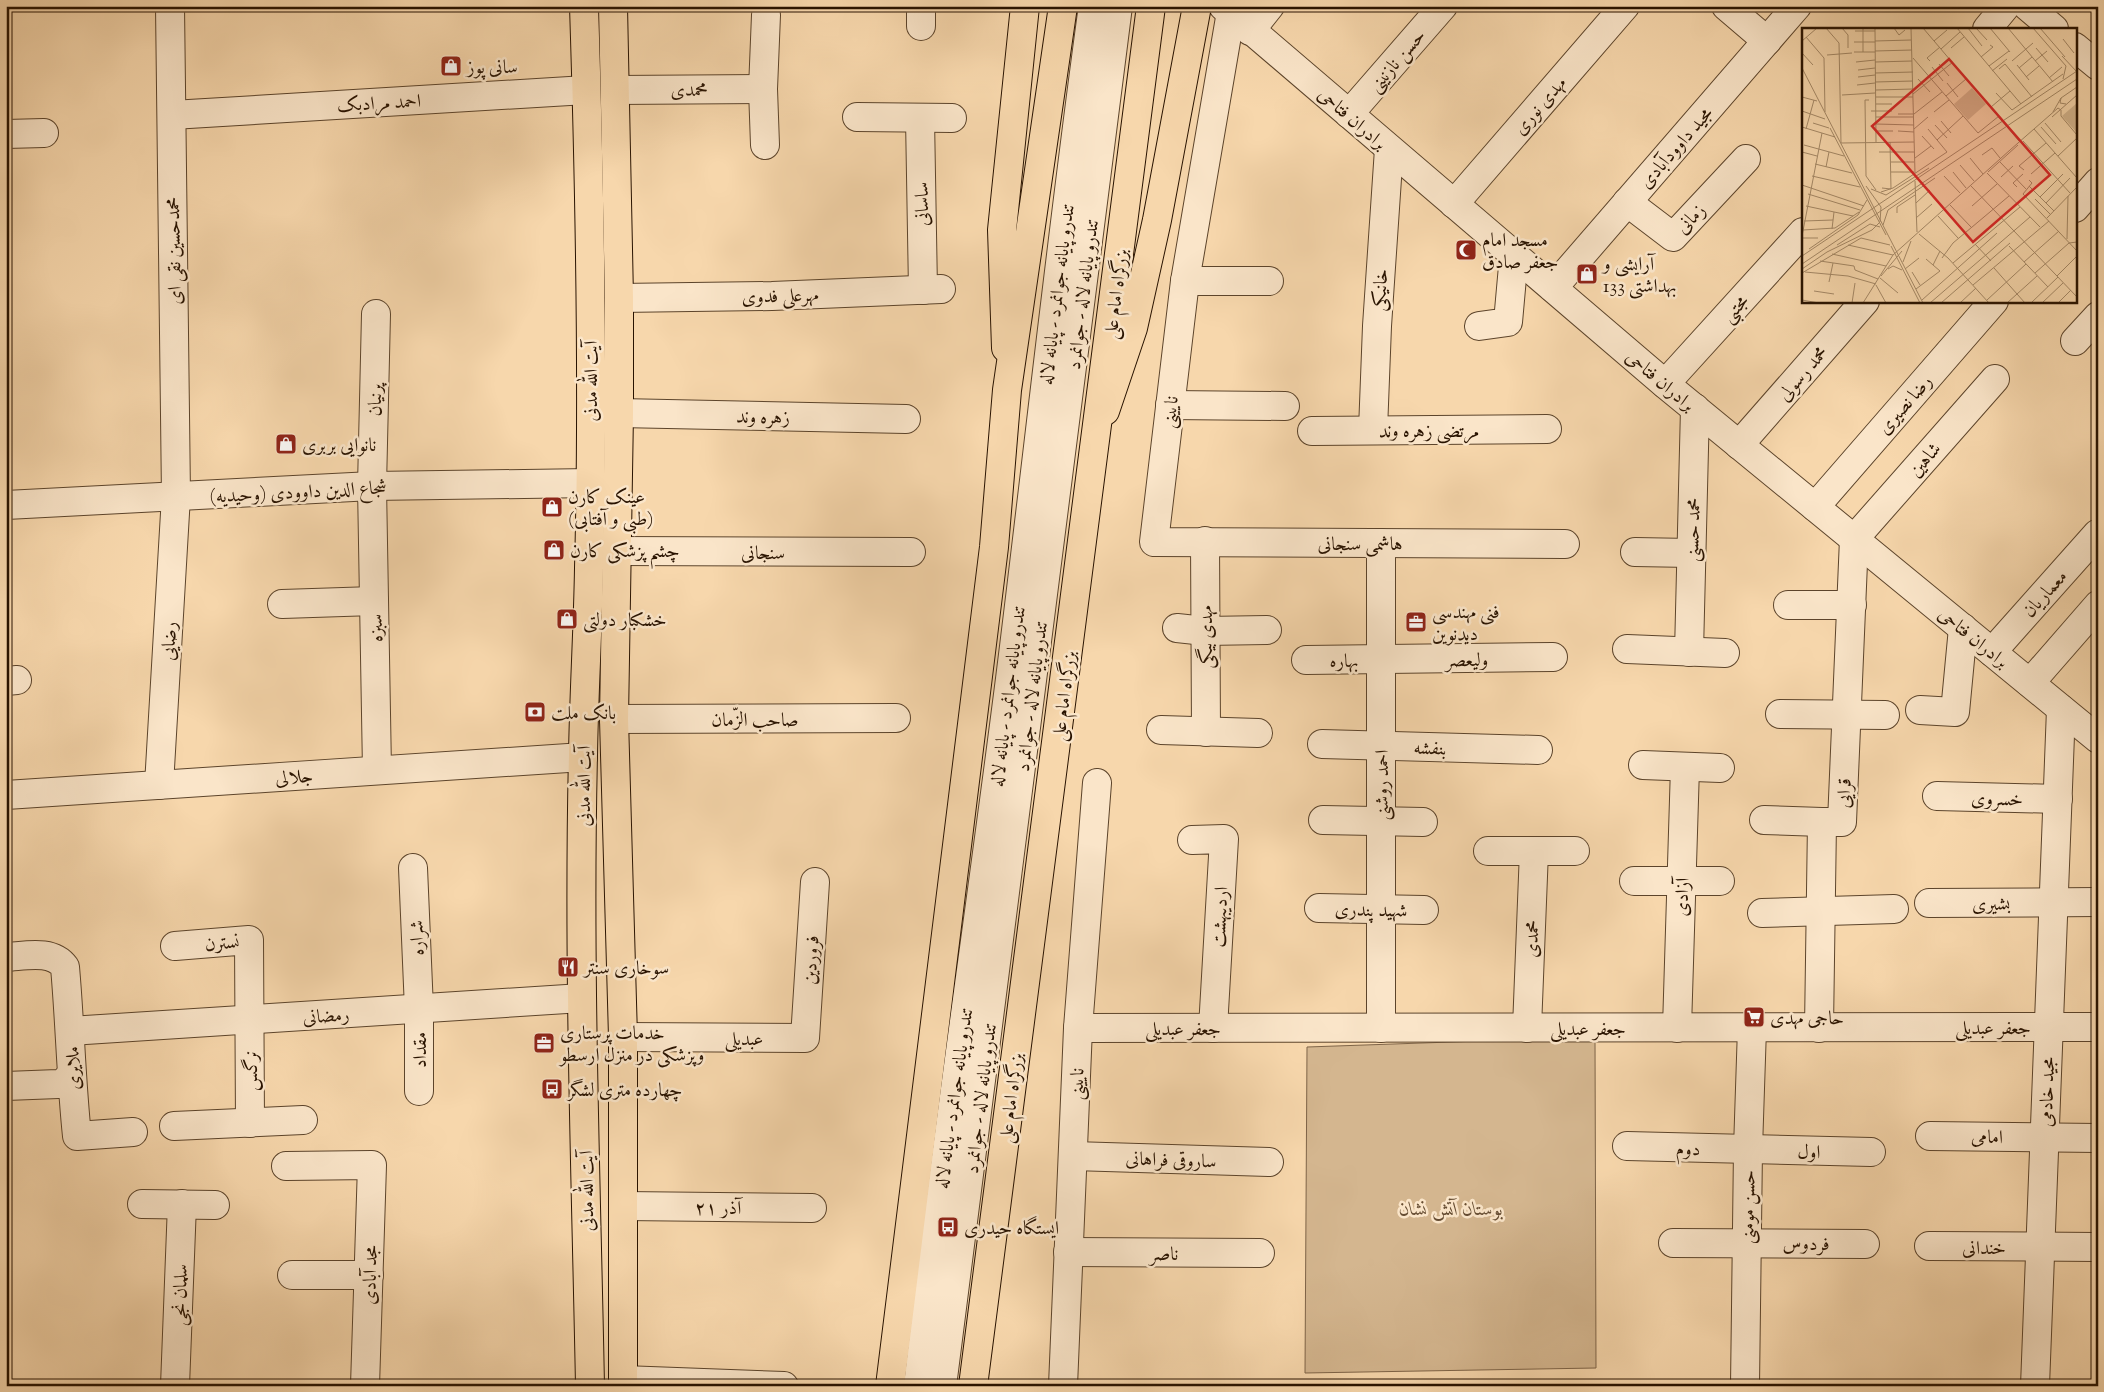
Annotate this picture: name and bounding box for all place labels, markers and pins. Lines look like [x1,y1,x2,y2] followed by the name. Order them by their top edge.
[439,54,463,78] shop icon: سانی پوز
[465,55,518,82] place label: سانی پوز
[1482,228,1558,277] place label: مسجد امام جعفر صادق
[1454,238,1478,262] mosque icon: مسجد امام جعفر صادق
[1601,252,1677,301] place label: آرایشی و بهداشتی 133
[1575,262,1599,286] shop icon: آرایشی و بهداشتی 133
[274,432,298,456] shop icon: نانوایی بربری
[302,433,376,460] place label: نانوایی بربری
[568,485,653,534] place label: عینک کارن (طبی و آفتابی)
[540,495,564,519] shop icon: عینک کارن (طبی و آفتابی)
[542,538,566,562] shop icon: چشم پزشکی کارن
[570,539,680,570] place label: چشم پزشکی کارن
[1432,600,1500,649] place label: فنی مهندسی دیدنوین
[555,607,579,631] shop icon: خشکبار دولتی
[583,608,667,635] place label: خشکبار دولتی
[1404,610,1428,634] office icon: فنی مهندسی دیدنوین
[523,700,547,724] bank icon: بانک ملت
[551,701,616,728] place label: بانک ملت
[556,955,580,979] restaurant icon: سوخاری سنتر
[582,956,669,983] place label: سوخاری سنتر
[1742,1005,1766,1029] supermarket icon: حاجی مهدی
[1770,1006,1844,1033] place label: حاجی مهدی
[558,1021,704,1070] place label: خدمات پرستاری وپزشکی در منزل ارسطو
[532,1031,556,1055] office icon: خدمات پرستاری وپزشکی در منزل ارسطو
[540,1077,564,1101] bus stop icon: چهارده متری لشگر
[566,1078,682,1105] place label: چهارده متری لشگر
[936,1215,960,1239] bus stop icon: ایستگاه حیدری
[964,1215,1059,1243] place label: ایستگاه حیدری

